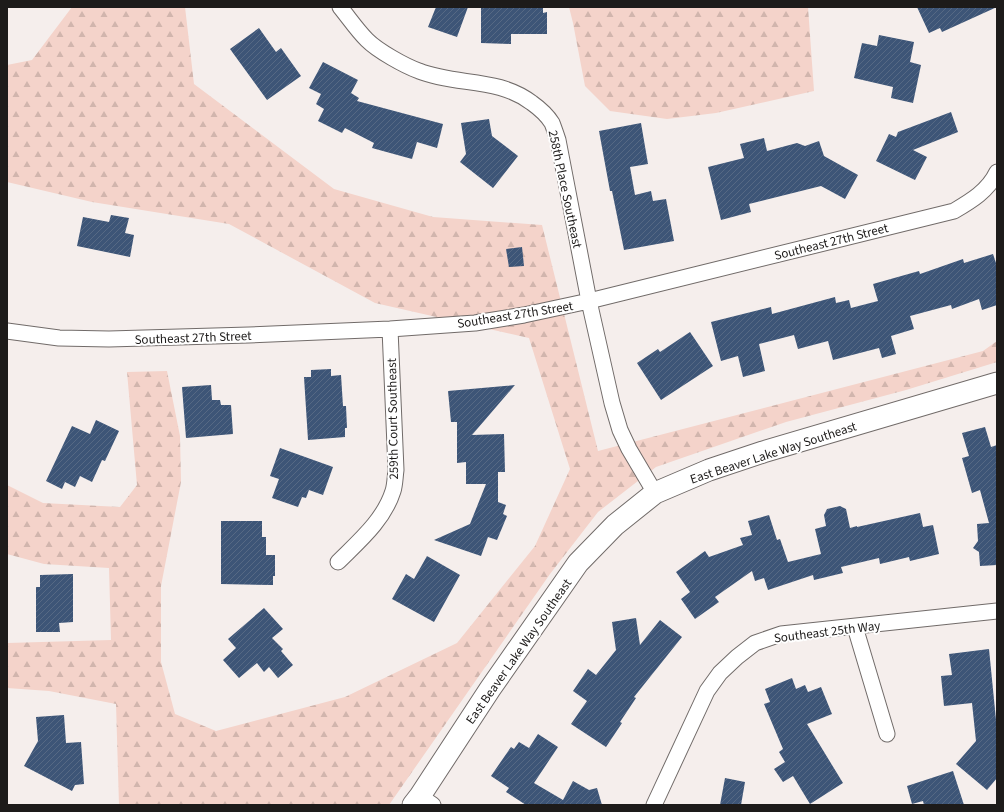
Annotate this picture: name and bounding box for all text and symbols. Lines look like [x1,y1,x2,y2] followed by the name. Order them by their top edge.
[544,128,586,251] street label: 258th Place Southeast
[772,219,891,265] street label: Southeast 27th Street
[456,297,575,333] street label: Southeast 27th Street
[134,327,252,349] street label: Southeast 27th Street
[383,358,403,480] street label: 259th Court Southeast
[688,417,859,488] street label: East Beaver Lake Way Southeast
[462,575,576,728] street label: East Beaver Lake Way Southeast
[773,617,881,647] street label: Southeast 25th Way

